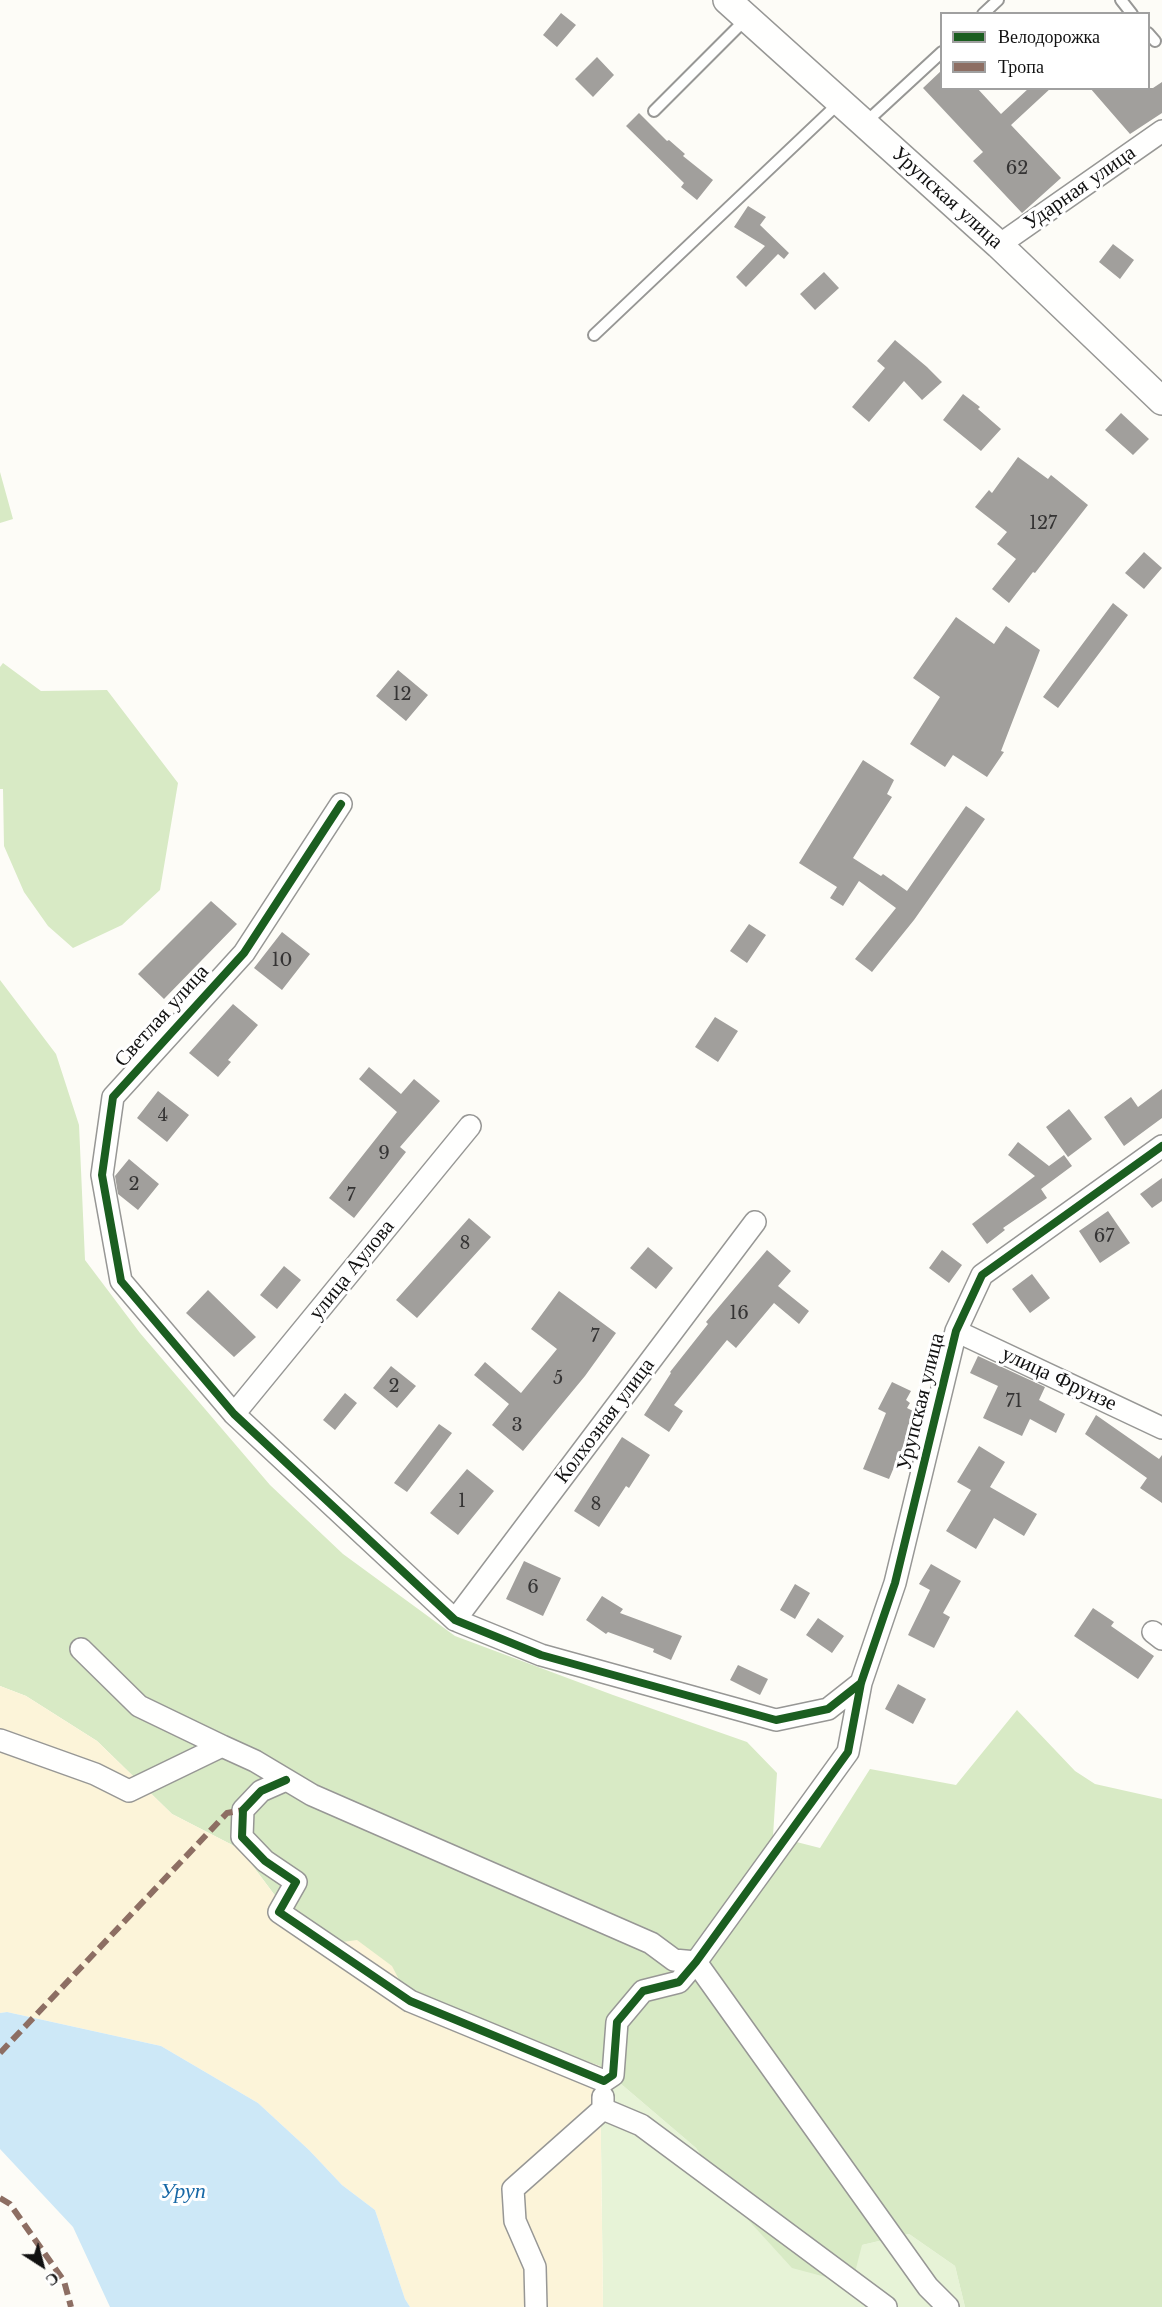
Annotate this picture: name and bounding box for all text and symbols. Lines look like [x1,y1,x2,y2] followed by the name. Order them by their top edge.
[940,12,1150,90] legend
[998,26,1100,48] text: Велодорожка
[998,56,1044,78] text: Тропа
[1019,140,1141,236] street label: Ударная улица
[886,141,1008,255] street label: Урупская улица
[1006,158,1028,180] house number: 62
[1029,513,1057,535] house number: 127
[392,684,412,706] house number: 12
[272,950,292,972] house number: 10
[109,960,215,1072] street label: Светлая улица
[158,1105,168,1127] house number: 4
[378,1143,390,1165] house number: 9
[128,1174,140,1196] house number: 2
[346,1185,356,1207] house number: 7
[304,1215,400,1325] street label: улица Аулова
[1094,1226,1114,1248] house number: 67
[460,1233,470,1255] house number: 8
[729,1303,749,1325] house number: 16
[590,1326,600,1348] house number: 7
[892,1331,950,1473] street label: Урупская улица
[997,1341,1121,1417] street label: улица Фрунзе
[550,1353,660,1489] street label: Колхозная улица
[553,1368,563,1390] house number: 5
[388,1376,400,1398] house number: 2
[1005,1391,1023,1413] house number: 71
[511,1415,523,1437] house number: 3
[458,1491,466,1513] house number: 1
[591,1494,601,1516] house number: 8
[527,1577,539,1599] house number: 6
[160,2179,206,2205] water label: Уруп
[12,2235,72,2295] north arrow
[42,2268,63,2291] text: С

